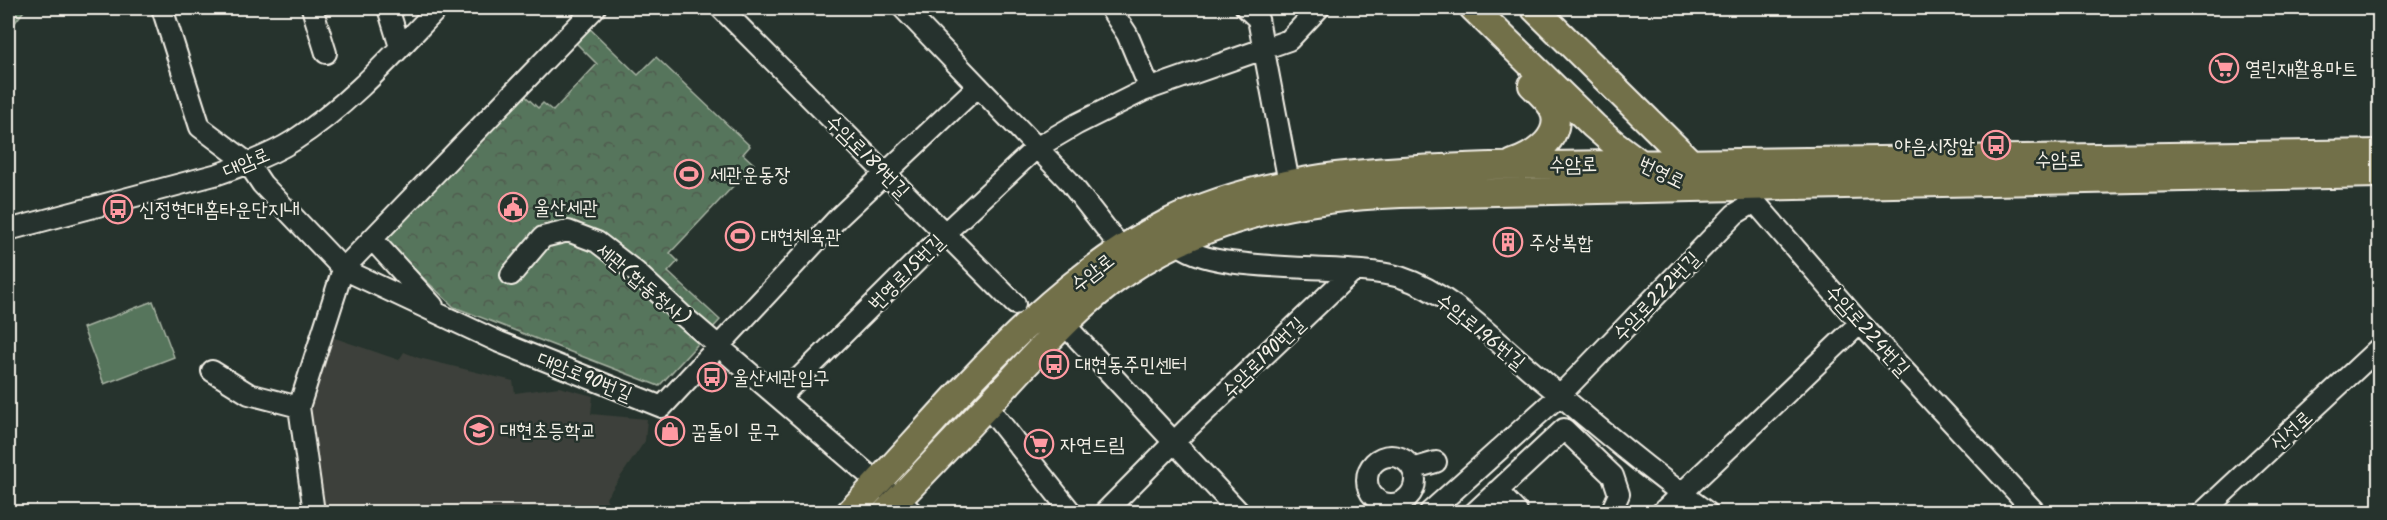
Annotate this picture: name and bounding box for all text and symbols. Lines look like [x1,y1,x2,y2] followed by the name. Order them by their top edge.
[2208,52,2240,84] supermarket icon: 열린재활용마트
[2245,54,2358,86] place label: 열린재활용마트
[817,108,916,207] street label: 수암로189번길
[1980,129,2012,161] bus stop icon: 야음시장앞
[1895,131,1975,163] place label: 야음시장앞
[218,140,275,188] street label: 대암로
[2035,145,2083,177] street label: 수암로
[1632,149,1690,199] street label: 번영로
[1549,150,1597,182] street label: 수암로
[673,158,705,190] sports icon: 세관운동장
[710,160,790,192] place label: 세관운동장
[497,191,529,223] public building icon: 울산세관
[102,193,134,225] bus stop icon: 신정현대홈타운단지내
[534,193,598,225] place label: 울산세관
[139,195,300,227] place label: 신정현대홈타운단지내
[724,220,756,252] sports icon: 대현체육관
[761,222,841,254] place label: 대현체육관
[1492,226,1524,258] building icon: 주상복합
[862,228,953,319] street label: 번영로15번길
[1529,228,1593,260] place label: 주상복합
[588,236,698,335] street label: 세관(합동청사)
[1606,245,1709,350] street label: 수암로222번길
[1064,246,1122,301] street label: 수암로
[1816,278,1917,385] street label: 수암로224번길
[1428,286,1532,379] street label: 수암로196번길
[1215,310,1314,407] street label: 수암로190번길
[532,344,637,411] street label: 대암로90번길
[1038,348,1070,380] bus stop icon: 대현동주민센터
[1075,350,1188,382] place label: 대현동주민센터
[696,361,728,393] bus stop icon: 울산세관입구
[733,363,830,395] place label: 울산세관입구
[2264,403,2321,460] street label: 신선로
[463,414,495,446] school or university icon: 대현초등학교
[654,415,686,447] shop icon: 꿈돌이 문구
[500,416,597,448] place label: 대현초등학교
[691,417,780,449] place label: 꿈돌이 문구
[1023,428,1055,460] supermarket icon: 자연드림
[1060,430,1124,462] place label: 자연드림

